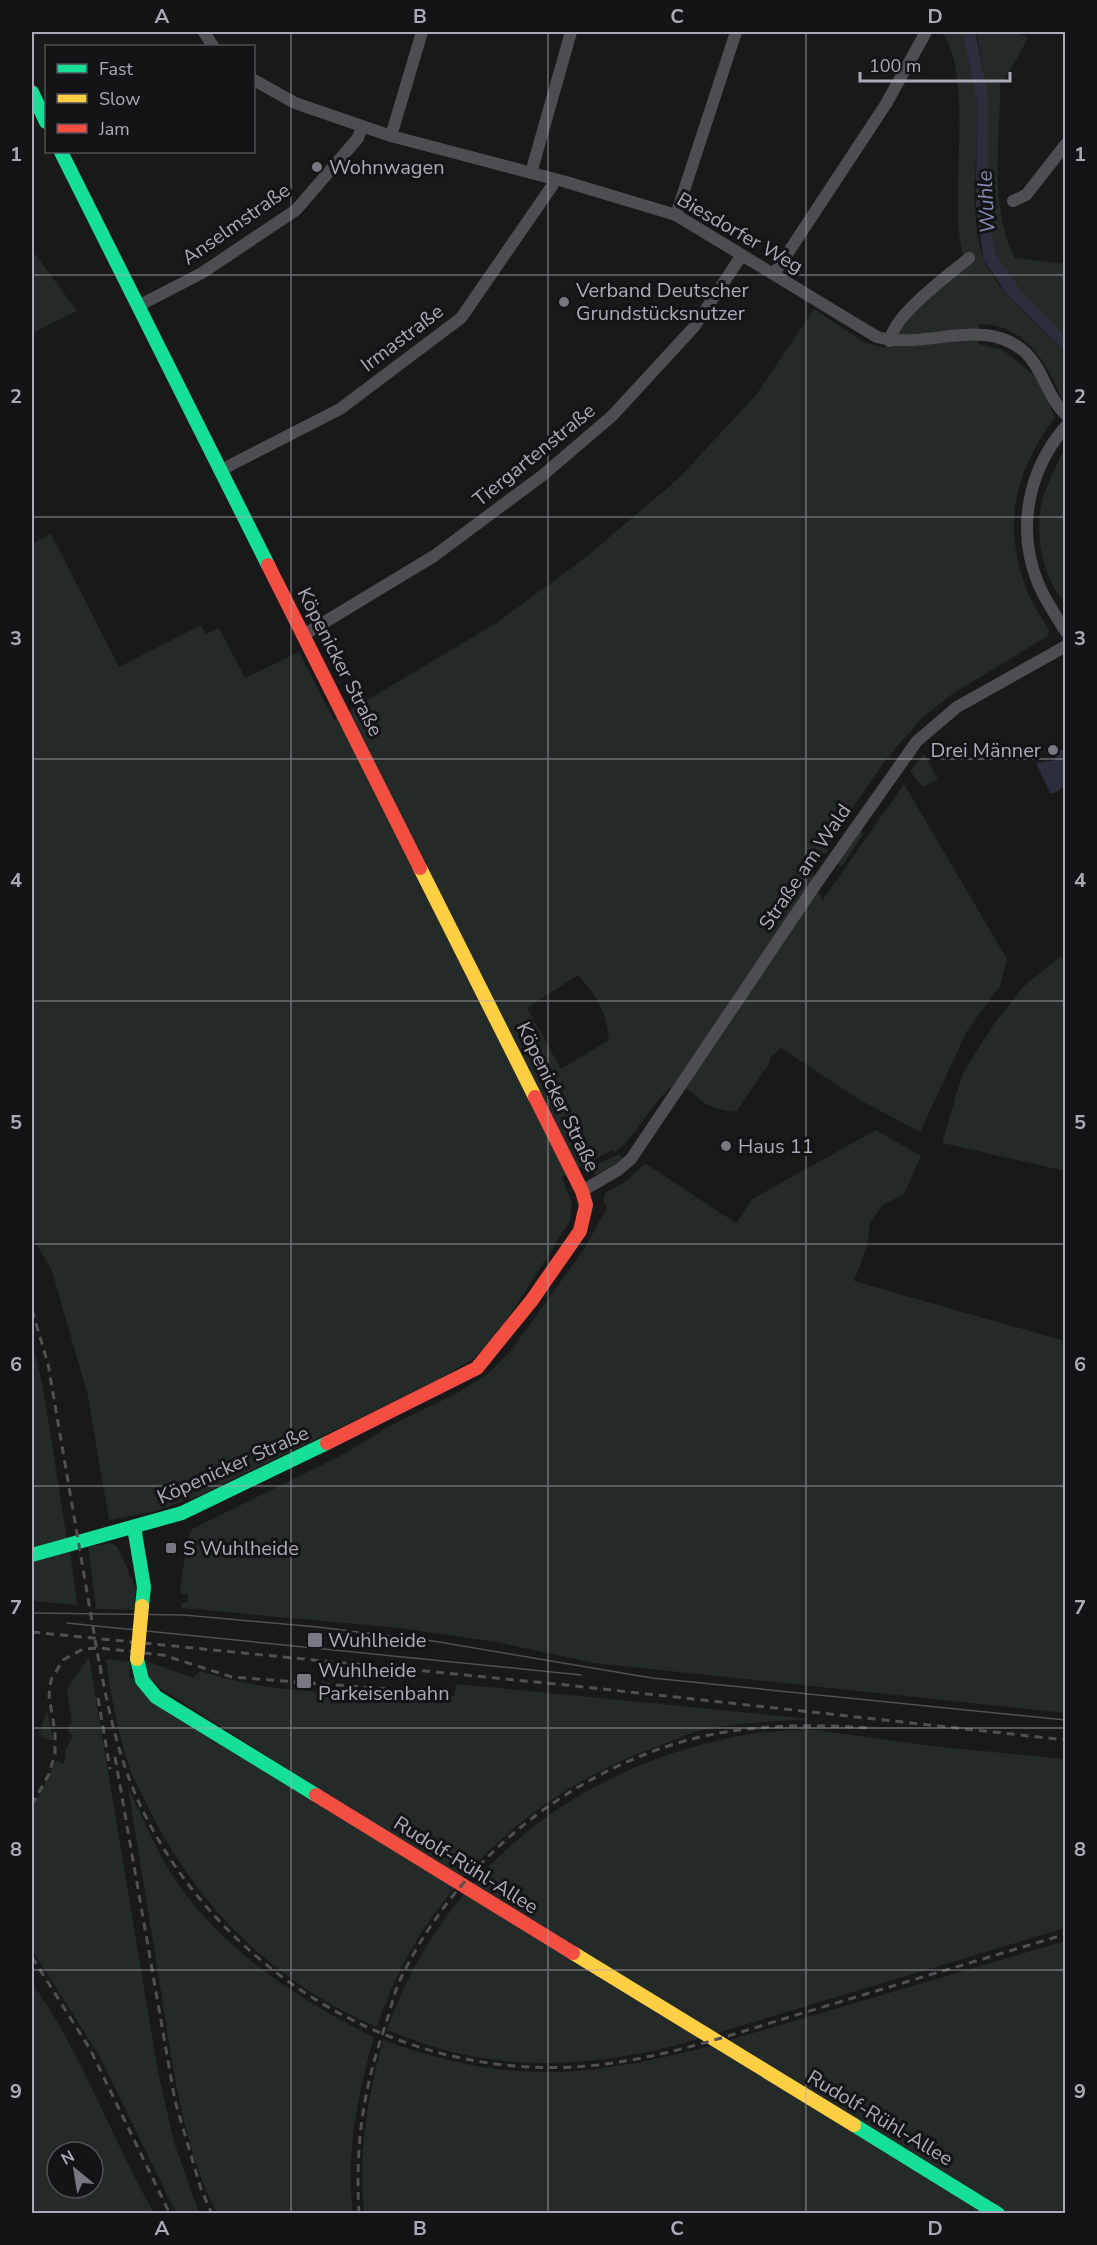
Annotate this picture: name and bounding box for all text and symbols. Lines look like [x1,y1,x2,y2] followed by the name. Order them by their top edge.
[155,3,170,30] text: A
[413,3,427,30] text: B
[670,3,684,30] text: C
[927,3,943,30] text: D
[45,45,255,153] legend
[860,45,1010,83] scale bar
[869,54,921,78] text: 100 m
[99,57,134,81] text: Fast
[99,87,140,111] text: Slow
[98,117,130,141] text: Jam
[10,141,22,168] text: 1
[1074,141,1086,168] text: 1
[329,154,445,181] place label: Wohnwagen
[310,160,324,174] marker: Wohnwagen
[970,170,1002,234] water label: Wuhle
[176,177,296,271] street label: Anselmstraße
[672,186,808,280] street label: Biesdorfer Weg
[575,277,749,327] place label: Verband Deutscher Grundstücksnutzer
[557,295,571,309] marker: Verband Deutscher Grundstücksnutzer
[355,298,449,378] street label: Irmastraße
[10,383,22,410] text: 2
[1074,383,1086,410] text: 2
[467,397,601,513] street label: Tiergartenstraße
[291,583,389,741] street label: Köpenicker Straße
[10,625,22,652] text: 3
[1074,625,1086,652] text: 3
[930,737,1041,764] place label: Drei Männer
[1046,743,1060,757] marker: Drei Männer
[753,799,857,935] street label: Straße am Wald
[10,867,22,894] text: 4
[1074,867,1086,894] text: 4
[510,1018,606,1176] street label: Köpenicker Straße
[10,1109,22,1136] text: 5
[1074,1109,1086,1136] text: 5
[738,1133,814,1160] place label: Haus 11
[719,1139,733,1153] marker: Haus 11
[10,1351,22,1378] text: 6
[1074,1351,1086,1378] text: 6
[153,1419,313,1511] street label: Köpenicker Straße
[183,1535,299,1562] place label: S Wuhlheide
[164,1541,178,1555] marker: S Wuhlheide
[10,1594,22,1621] text: 7
[1074,1594,1086,1621] text: 7
[328,1627,426,1654] place label: Wuhlheide
[306,1631,324,1649] marker: Wuhlheide
[318,1657,450,1707] place label: Wuhlheide Parkeisenbahn
[295,1672,313,1690] marker: Wuhlheide Parkeisenbahn
[389,1810,543,1920] street label: Rudolf-Rühl-Allee
[10,1836,22,1863] text: 8
[1074,1836,1086,1863] text: 8
[802,2064,958,2172] street label: Rudolf-Rühl-Allee
[10,2078,22,2105] text: 9
[1074,2078,1086,2105] text: 9
[45,2140,105,2200] north arrow
[57,2145,79,2170] text: N
[155,2215,170,2242] text: A
[413,2215,427,2242] text: B
[670,2215,684,2242] text: C
[927,2215,943,2242] text: D

